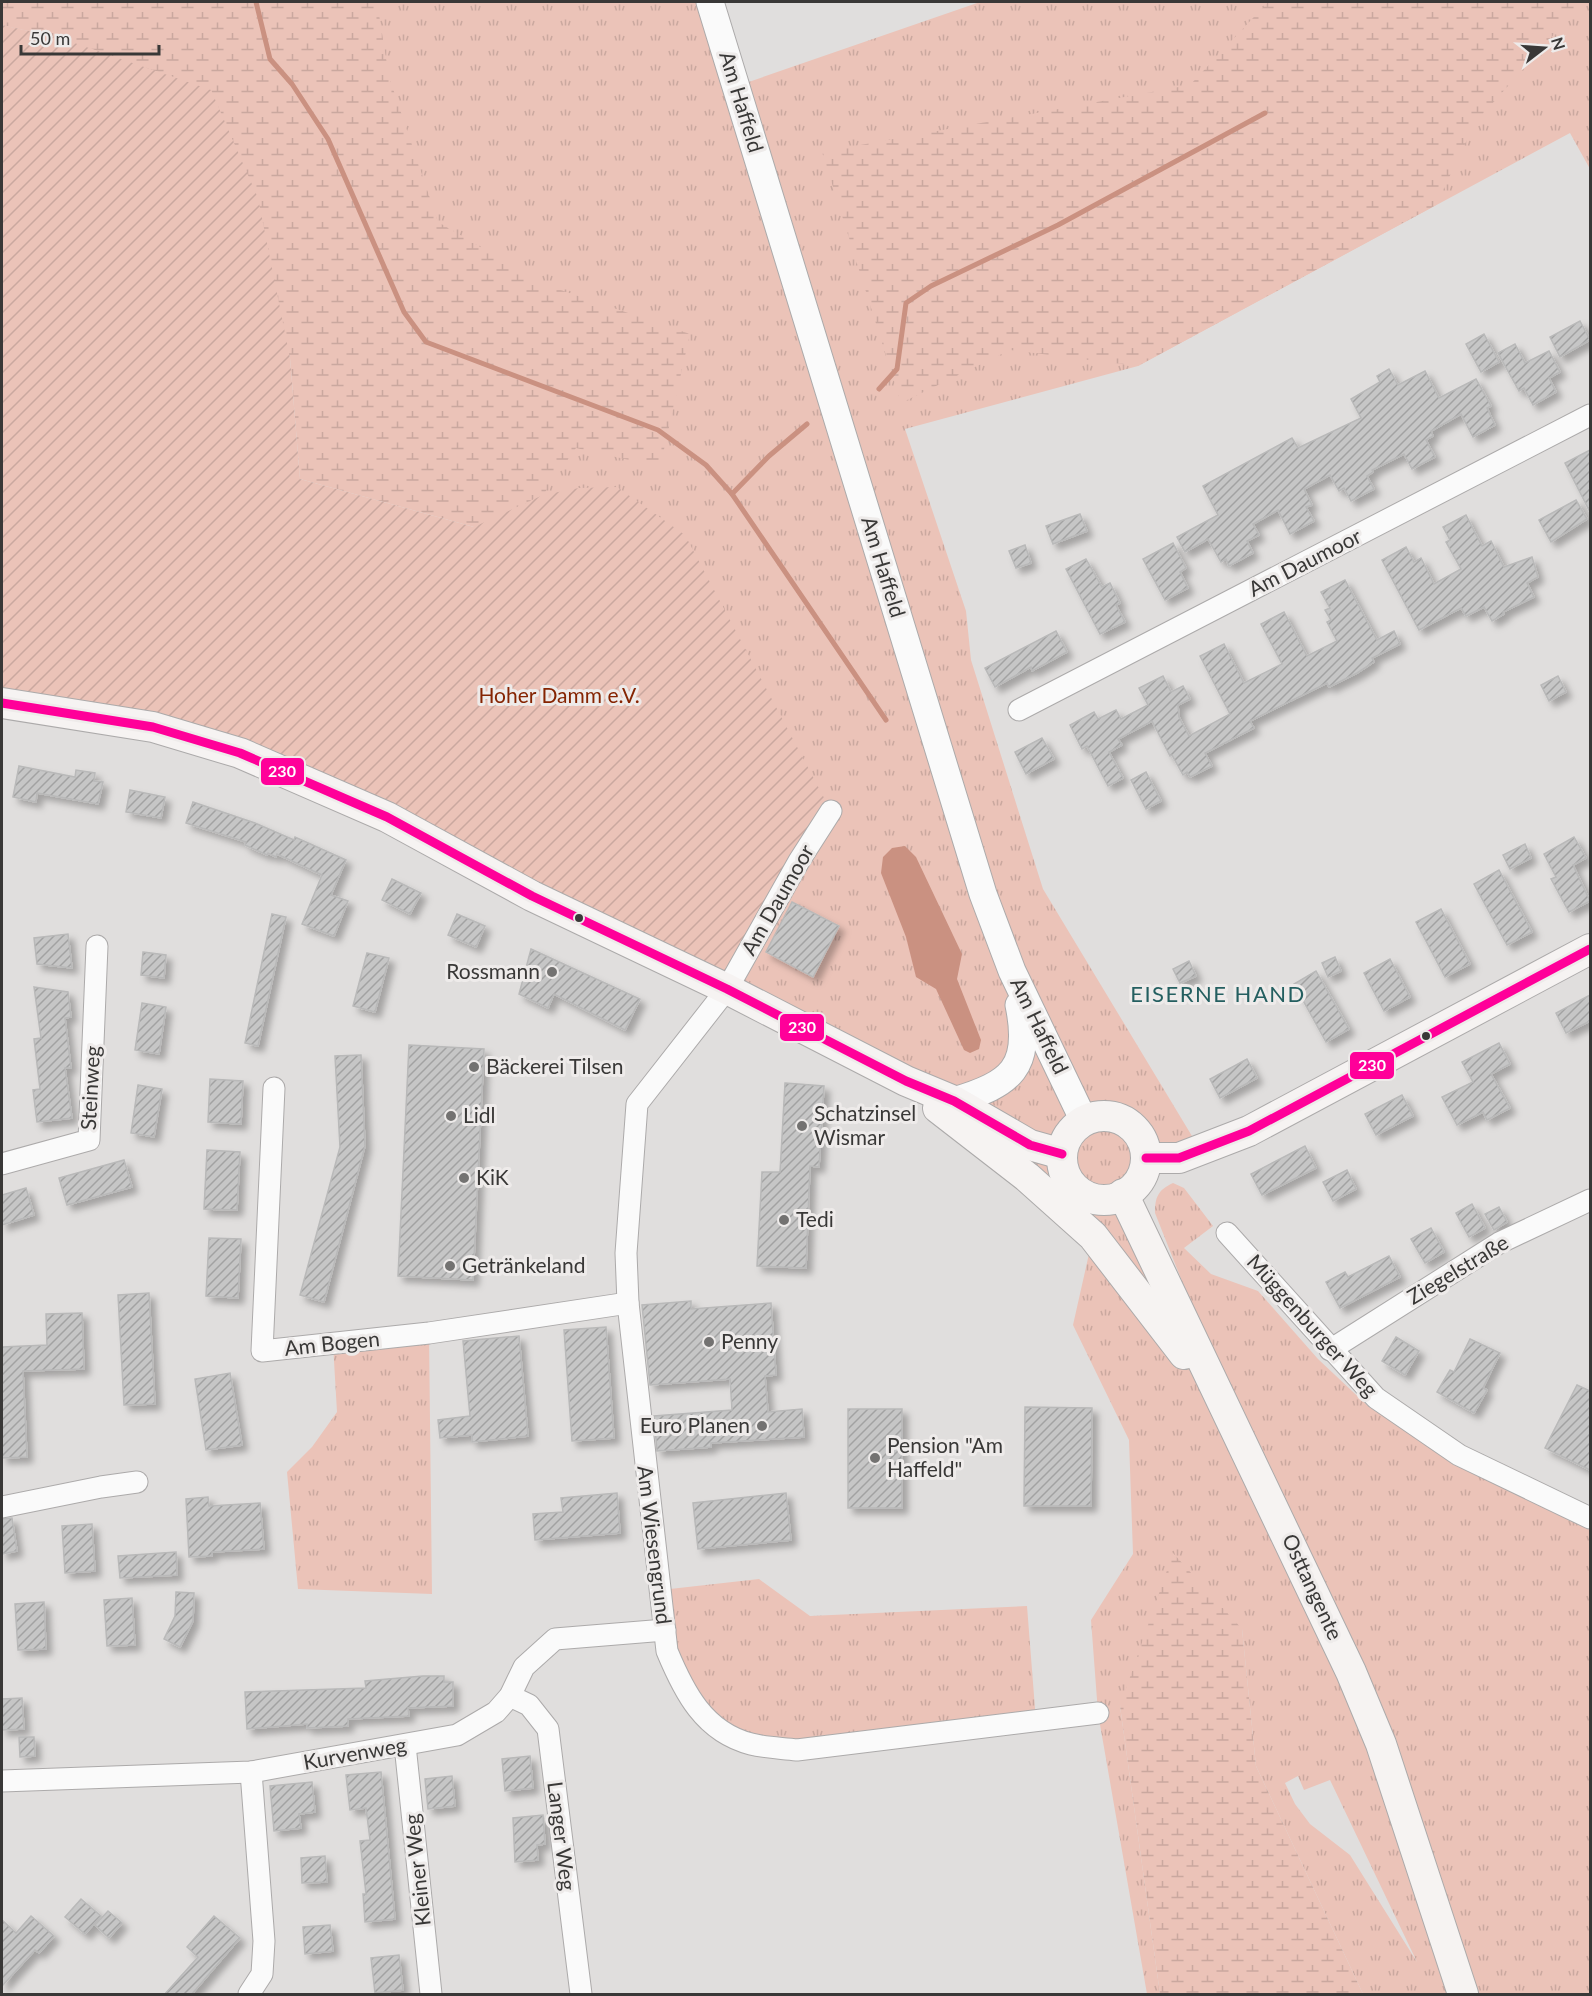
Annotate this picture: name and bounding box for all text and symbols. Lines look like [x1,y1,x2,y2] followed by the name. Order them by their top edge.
[21,18,159,56] scale bar
[1514,18,1574,78] north arrow
[30,27,70,49] text: 50 m
[1548,35,1570,52] text: N
[715,48,770,155] street label: Am Haffeld
[857,513,912,620] street label: Am Haffeld
[1244,522,1365,601] street label: Am Daumoor
[478,682,640,707] park label: Hoher Damm e.V.
[260,757,305,786] line badge: 230
[268,761,296,780] text: 230
[735,839,819,959] street label: Am Daumoor
[573,912,585,924] unlabelled marker
[446,958,540,983] place label: Rossmann
[545,965,559,979] marker: Rossmann
[1006,973,1074,1078] street label: Am Haffeld
[1130,980,1306,1007] district label: EISERNE HAND
[779,1013,825,1042] line badge: 230
[788,1017,816,1036] text: 230
[1420,1030,1432,1042] unlabelled marker
[75,1045,104,1131] street label: Steinweg
[1349,1051,1395,1080] line badge: 230
[486,1053,623,1078] place label: Bäckerei Tilsen
[1358,1055,1386,1074] text: 230
[467,1060,481,1074] marker: Bäckerei Tilsen
[814,1100,916,1149] place label: Schatzinsel Wismar
[463,1102,496,1127] place label: Lidl
[444,1109,458,1123] marker: Lidl
[795,1119,809,1133] marker: Schatzinsel Wismar
[476,1164,509,1189] place label: KiK
[457,1171,471,1185] marker: KiK
[796,1206,834,1231] place label: Tedi
[777,1213,791,1227] marker: Tedi
[1402,1229,1512,1309] street label: Ziegelstraße
[1243,1249,1384,1401] street label: Müggenburger Weg
[462,1252,585,1277] place label: Getränkeland
[443,1259,457,1273] marker: Getränkeland
[283,1325,381,1360] street label: Am Bogen
[721,1328,778,1353] place label: Penny
[702,1335,716,1349] marker: Penny
[640,1412,750,1437] place label: Euro Planen
[755,1419,769,1433] marker: Euro Planen
[887,1432,1003,1481] place label: Pension "Am Haffeld"
[868,1451,882,1465] marker: Pension "Am Haffeld"
[633,1464,678,1626] street label: Am Wiesengrund
[1278,1529,1349,1643] street label: Osttangente
[301,1731,408,1774] street label: Kurvenweg
[543,1780,582,1892] street label: Langer Weg
[398,1813,435,1927] street label: Kleiner Weg

